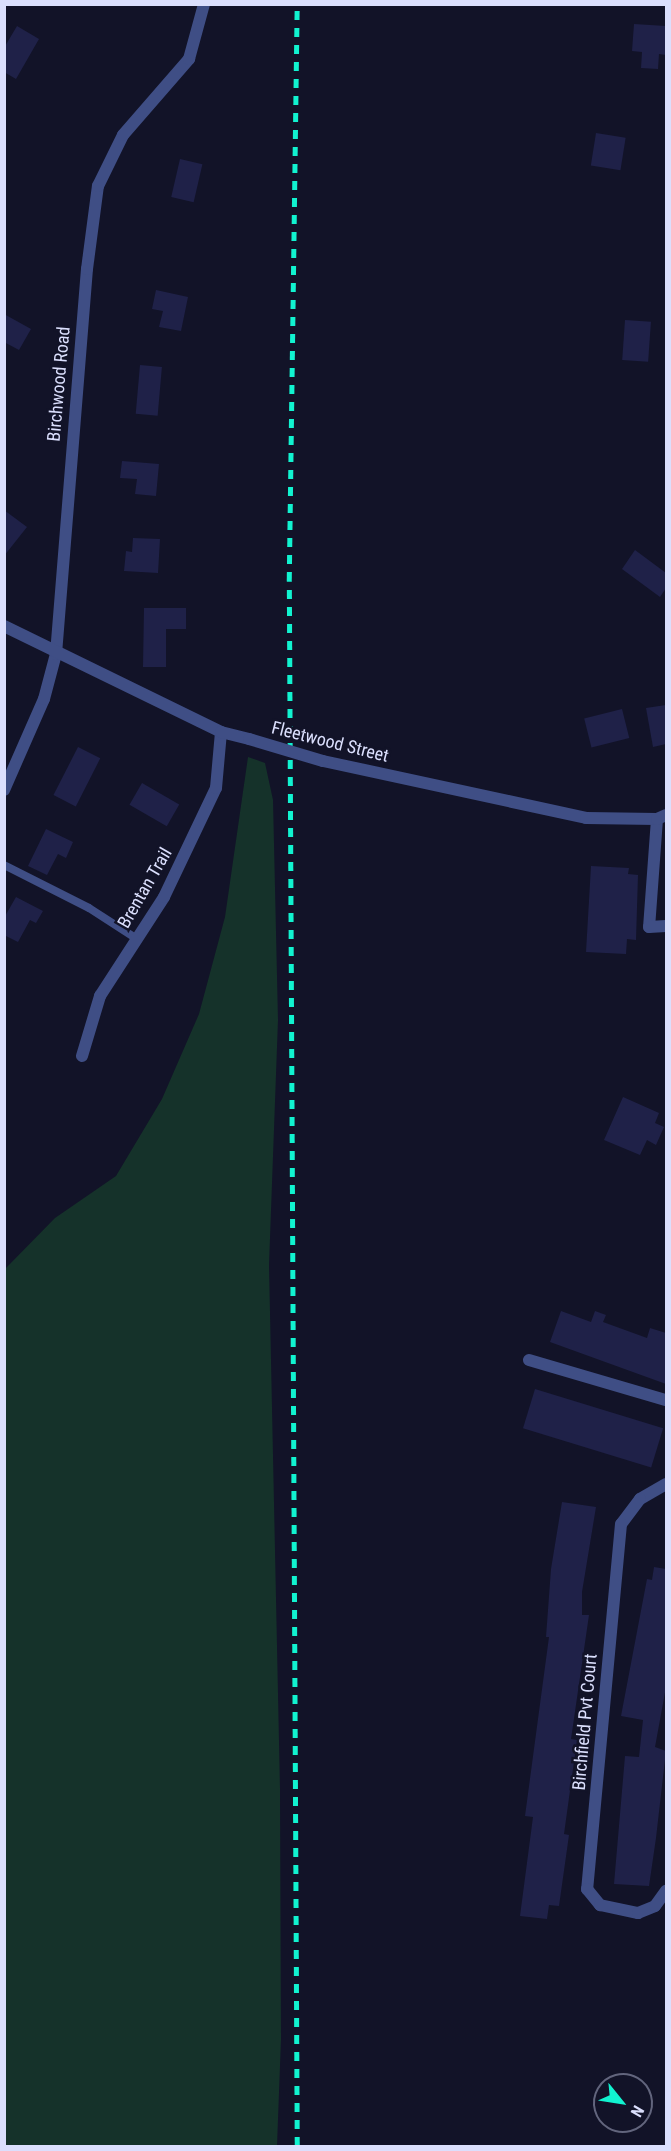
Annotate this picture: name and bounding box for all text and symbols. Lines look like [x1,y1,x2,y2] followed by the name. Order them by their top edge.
[43,326,75,442] street label: Birchwood Road
[269,717,391,767] street label: Fleetwood Street
[113,844,177,932] street label: Brentan Trail
[568,1653,602,1791] street label: Birchfield Pvt Court
[593,2073,653,2133] north arrow
[627,2102,648,2120] text: N

